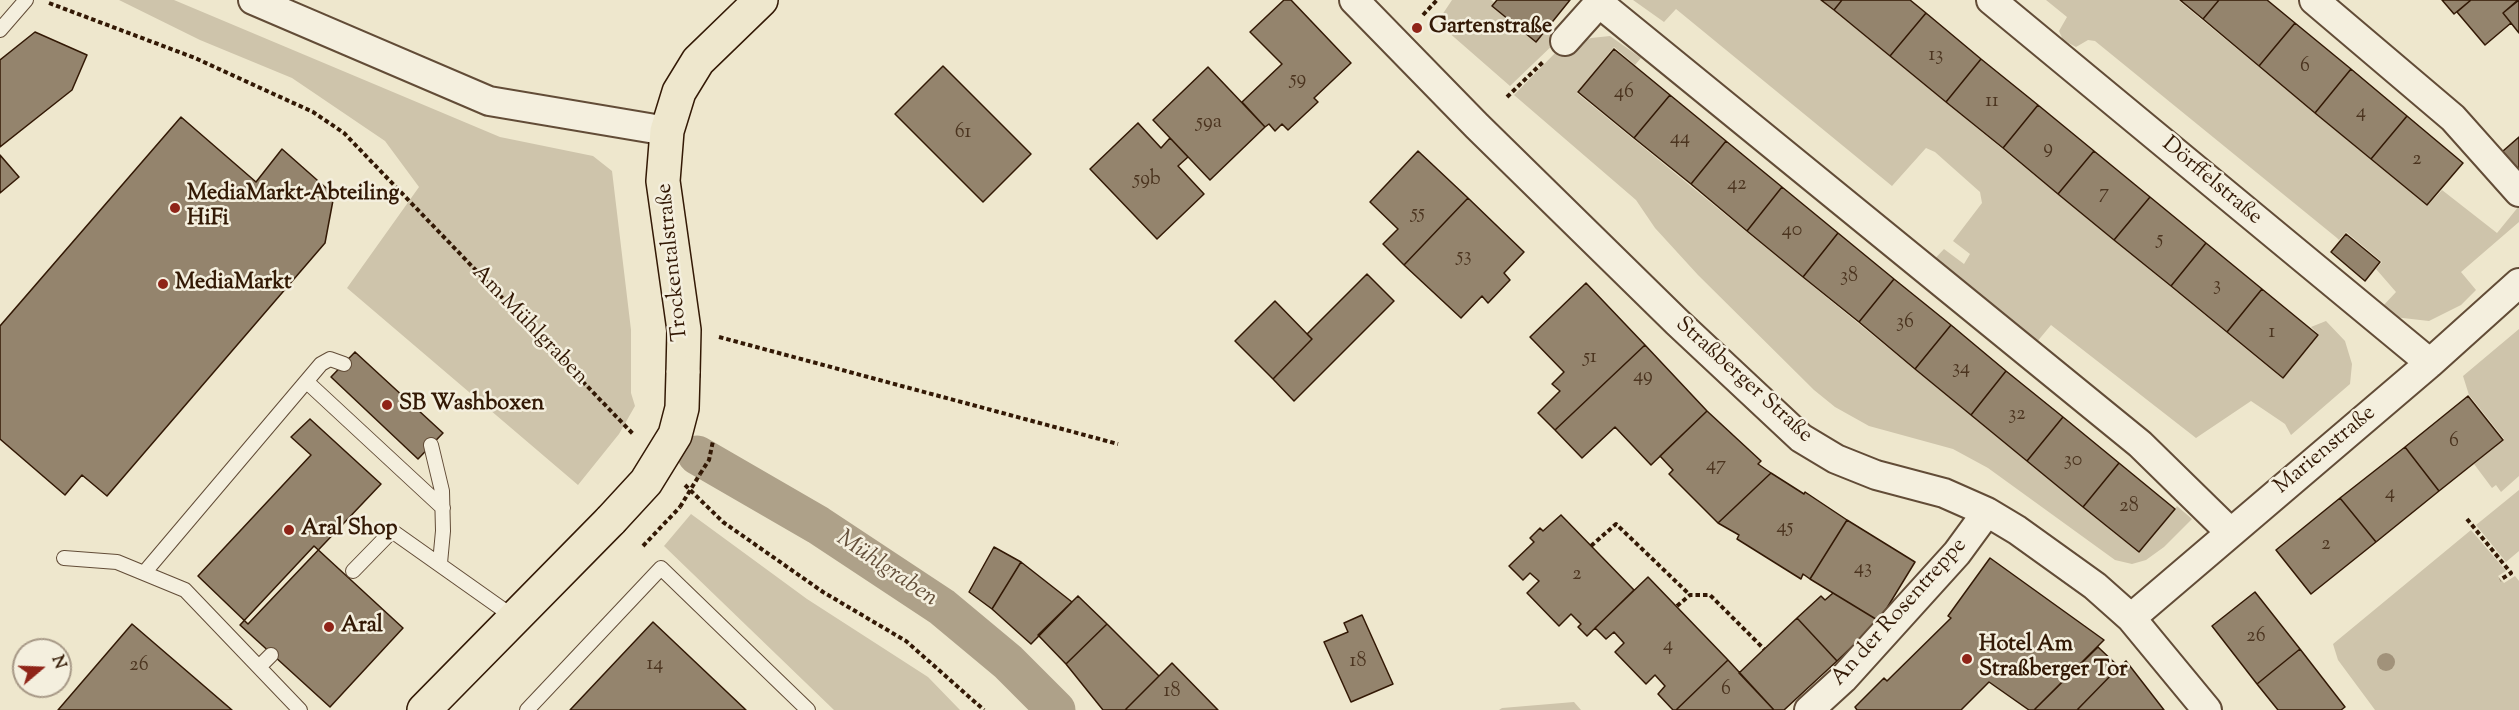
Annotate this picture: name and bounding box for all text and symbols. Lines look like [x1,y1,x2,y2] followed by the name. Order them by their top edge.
[1429,15,1552,41] place label: Gartenstraße
[1410,21,1424,35] marker: Gartenstraße
[1929,45,1943,69] house number: 13
[2300,56,2310,80] house number: 6
[1290,69,1306,93] house number: 59
[1614,82,1634,106] house number: 46
[1985,91,1999,115] house number: 11
[2356,102,2366,126] house number: 4
[1196,112,1222,136] house number: 59a
[955,122,971,146] house number: 61
[1670,128,1690,152] house number: 44
[2155,132,2267,232] street label: Dörffelstraße
[2043,138,2053,162] house number: 9
[2412,149,2422,173] house number: 2
[1133,169,1161,193] house number: 59b
[1727,174,1747,198] house number: 42
[187,182,399,234] place label: MediaMarkt-Abteiling HiFi
[653,182,695,342] street label: Trockentalstraße
[2099,183,2109,207] house number: 7
[168,201,182,215] marker: MediaMarkt-Abteiling HiFi
[1411,203,1425,227] house number: 55
[1782,220,1802,244] house number: 40
[2157,229,2163,253] house number: 5
[1457,246,1471,270] house number: 53
[465,261,593,391] street label: Am Mühlgraben
[1840,266,1858,290] house number: 38
[175,271,291,297] place label: MediaMarkt
[2213,275,2221,299] house number: 3
[156,277,170,291] marker: MediaMarkt
[1669,312,1817,450] street label: Straßberger Straße
[1896,312,1914,336] house number: 36
[2269,322,2275,346] house number: 1
[1583,347,1597,371] house number: 51
[1952,358,1970,382] house number: 34
[1633,366,1653,390] house number: 49
[399,392,544,418] place label: SB Washboxen
[380,398,394,412] marker: SB Washboxen
[2270,401,2382,501] street label: Marienstraße
[2008,404,2026,428] house number: 32
[2449,431,2459,455] house number: 6
[2064,450,2082,474] house number: 30
[1706,455,1726,479] house number: 47
[2385,483,2395,507] house number: 4
[2119,496,2139,520] house number: 28
[301,517,397,543] place label: Aral Shop
[1777,517,1793,541] house number: 45
[282,523,296,537] marker: Aral Shop
[830,526,942,614] water label: Mühlgraben
[1827,534,1973,692] street label: An der Rosentreppe
[2321,534,2331,558] house number: 2
[1854,558,1872,582] house number: 43
[1572,564,1582,588] house number: 2
[341,614,383,640] place label: Aral
[322,620,336,634] marker: Aral
[2246,626,2266,650] house number: 26
[1979,633,2128,684] place label: Hotel Am Straßberger Tor
[1663,635,1673,659] house number: 4
[12,638,72,698] north arrow
[1350,651,1366,675] house number: 18
[1960,652,1974,666] marker: Hotel Am Straßberger Tor
[45,653,71,672] text: N
[647,654,663,678] house number: 14
[129,655,149,679] house number: 26
[1721,679,1731,703] house number: 6
[1164,681,1180,705] house number: 18

